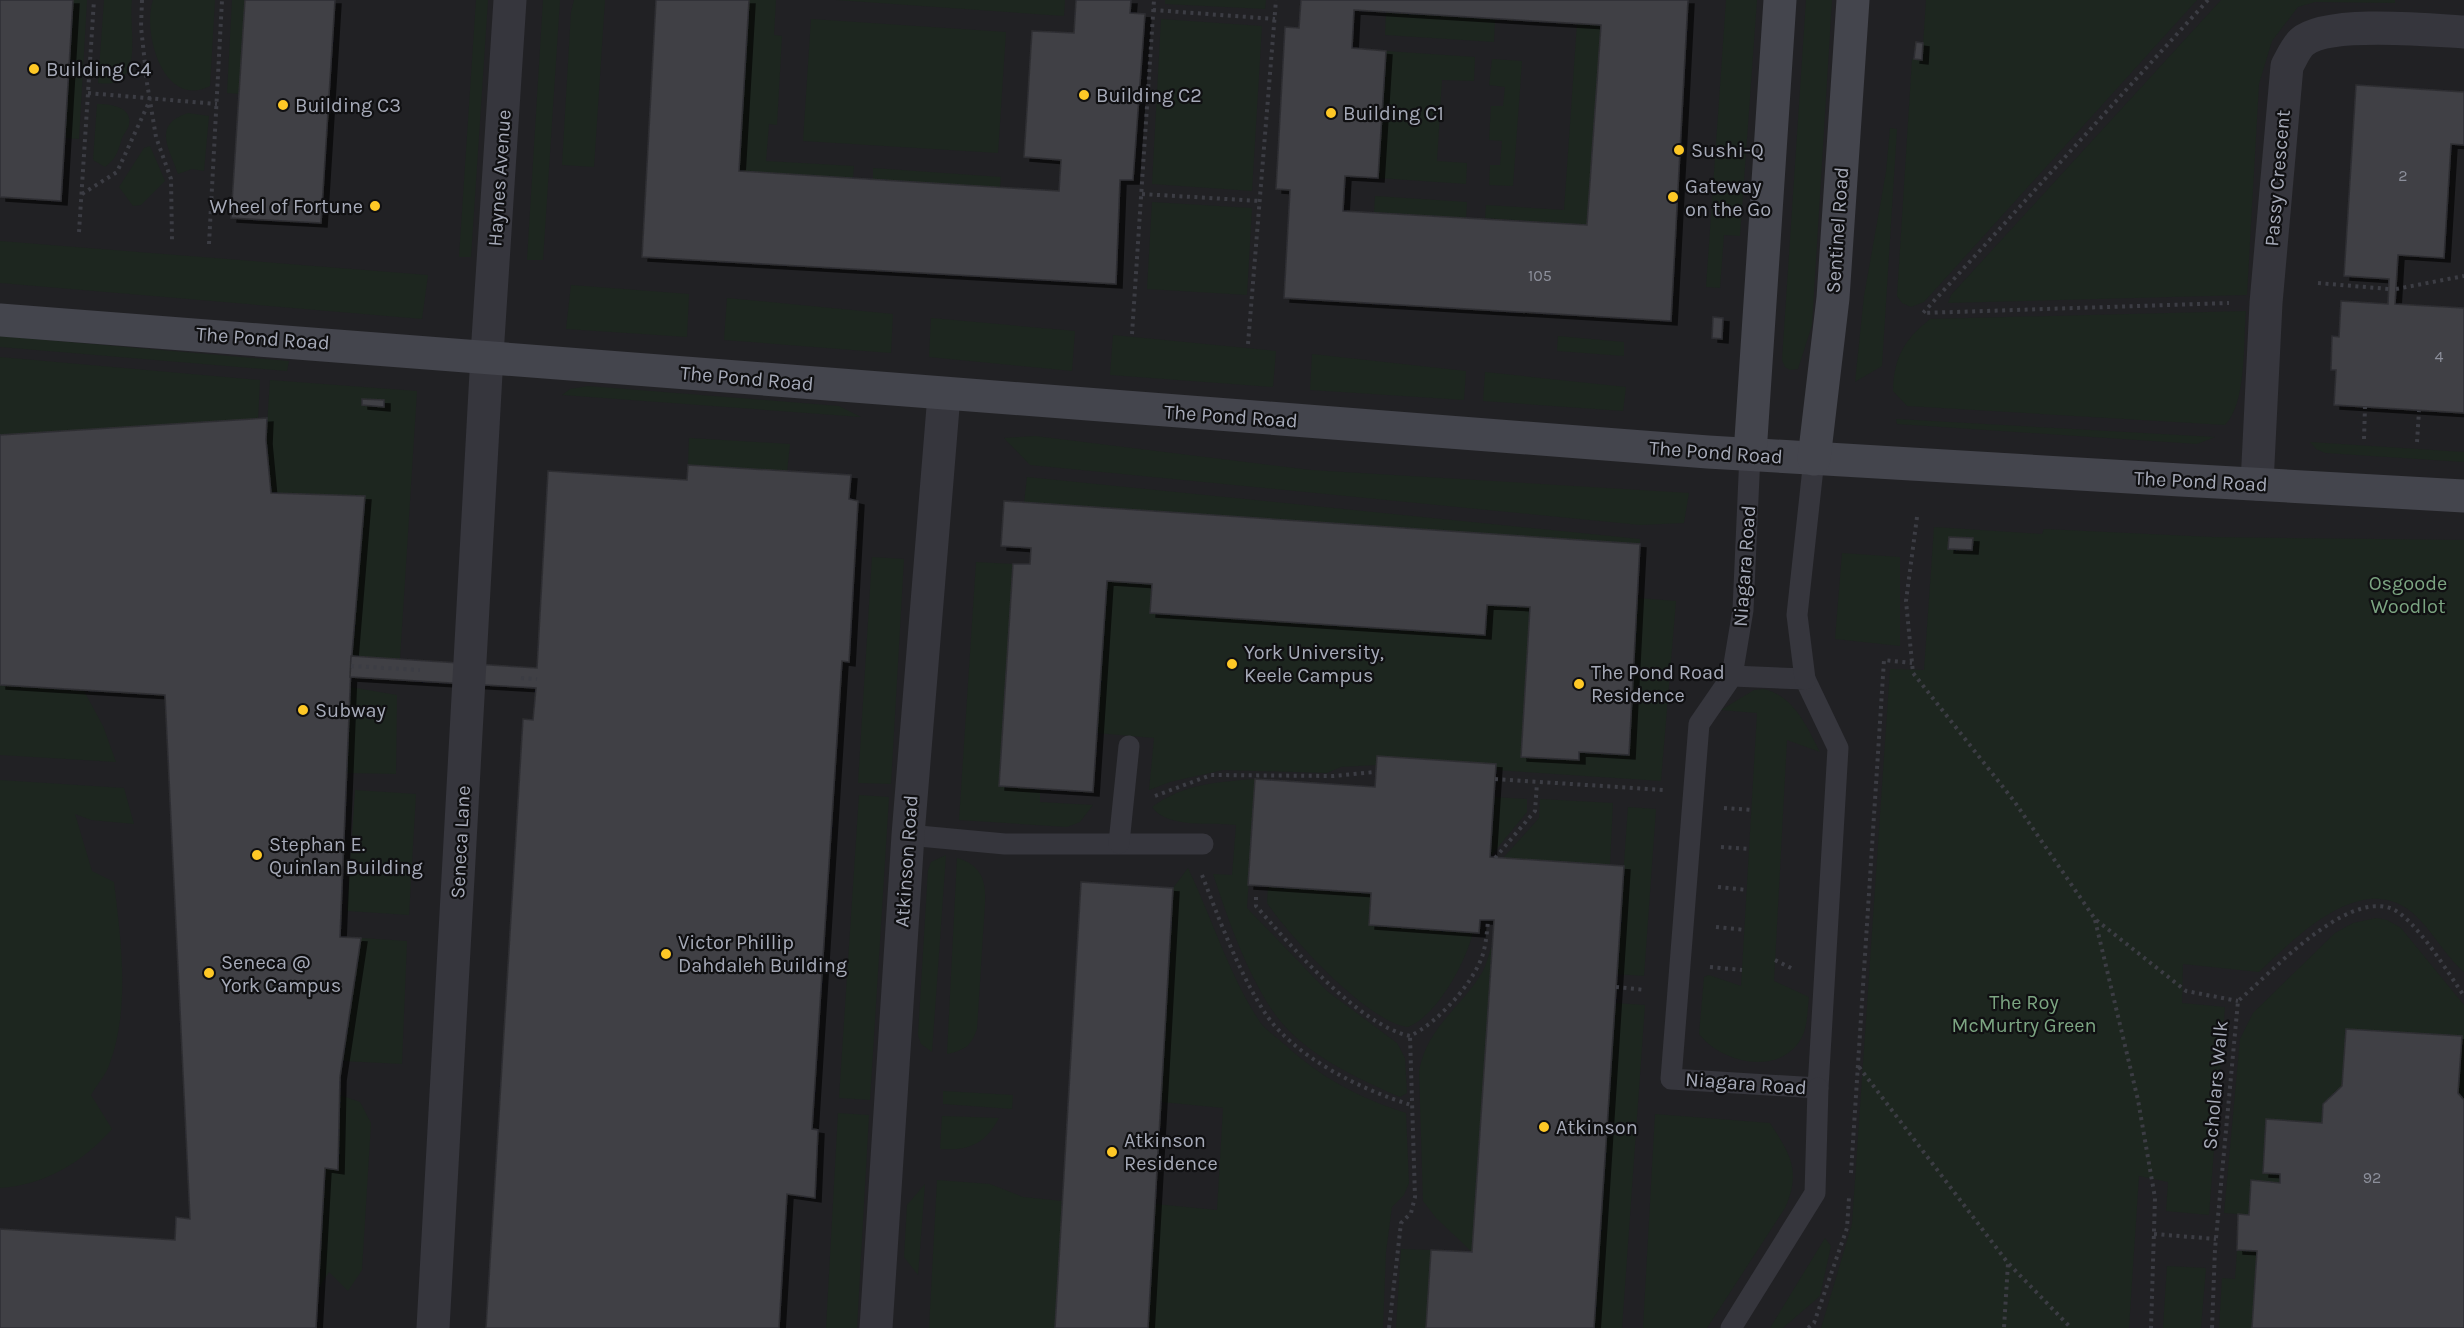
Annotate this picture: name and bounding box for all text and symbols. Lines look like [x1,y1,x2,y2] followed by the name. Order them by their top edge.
[46,58,151,81] place label: Building C4
[27,62,41,76] marker: Building C4
[1096,84,1202,107] place label: Building C2
[1077,88,1091,102] marker: Building C2
[295,94,401,117] place label: Building C3
[276,98,290,112] marker: Building C3
[1343,102,1444,125] place label: Building C1
[1324,106,1338,120] marker: Building C1
[2260,108,2295,247] street label: Passy Crescent
[483,109,516,247] street label: Haynes Avenue
[1691,139,1764,162] place label: Sushi-Q
[1672,143,1686,157] marker: Sushi-Q
[1822,166,1853,294] street label: Sentinel Road
[2398,166,2408,185] house number: 2
[1685,175,1771,221] place label: Gateway on the Go
[1666,190,1680,204] marker: Gateway on the Go
[210,195,363,218] place label: Wheel of Fortune
[368,199,382,213] marker: Wheel of Fortune
[1528,266,1552,285] house number: 105
[195,322,331,355] street label: The Pond Road
[2435,347,2444,366] house number: 4
[679,361,815,396] street label: The Pond Road
[1163,400,1299,433] street label: The Pond Road
[1648,436,1784,469] street label: The Pond Road
[2134,467,2268,496] street label: The Pond Road
[1729,504,1760,628] street label: Niagara Road
[2369,572,2447,618] park label: Osgoode Woodlot
[1244,641,1384,687] place label: York University, Keele Campus
[1225,657,1239,671] marker: York University, Keele Campus
[1591,661,1725,707] place label: The Pond Road Residence
[1572,677,1586,691] marker: The Pond Road Residence
[315,699,386,722] place label: Subway
[296,703,310,717] marker: Subway
[446,785,475,899] street label: Seneca Lane
[890,794,923,928] street label: Atkinson Road
[269,833,423,879] place label: Stephan E. Quinlan Building
[250,848,264,862] marker: Stephan E. Quinlan Building
[678,931,847,977] place label: Victor Phillip Dahdaleh Building
[659,947,673,961] marker: Victor Phillip Dahdaleh Building
[221,951,341,997] place label: Seneca @ York Campus
[202,966,216,980] marker: Seneca @ York Campus
[1951,991,2097,1037] park label: The Roy McMurtry Green
[2198,1019,2233,1151] street label: Scholars Walk
[1684,1068,1808,1099] street label: Niagara Road
[1556,1116,1638,1139] place label: Atkinson
[1537,1120,1551,1134] marker: Atkinson
[1124,1129,1218,1175] place label: Atkinson Residence
[1105,1145,1119,1159] marker: Atkinson Residence
[2363,1168,2381,1187] house number: 92

